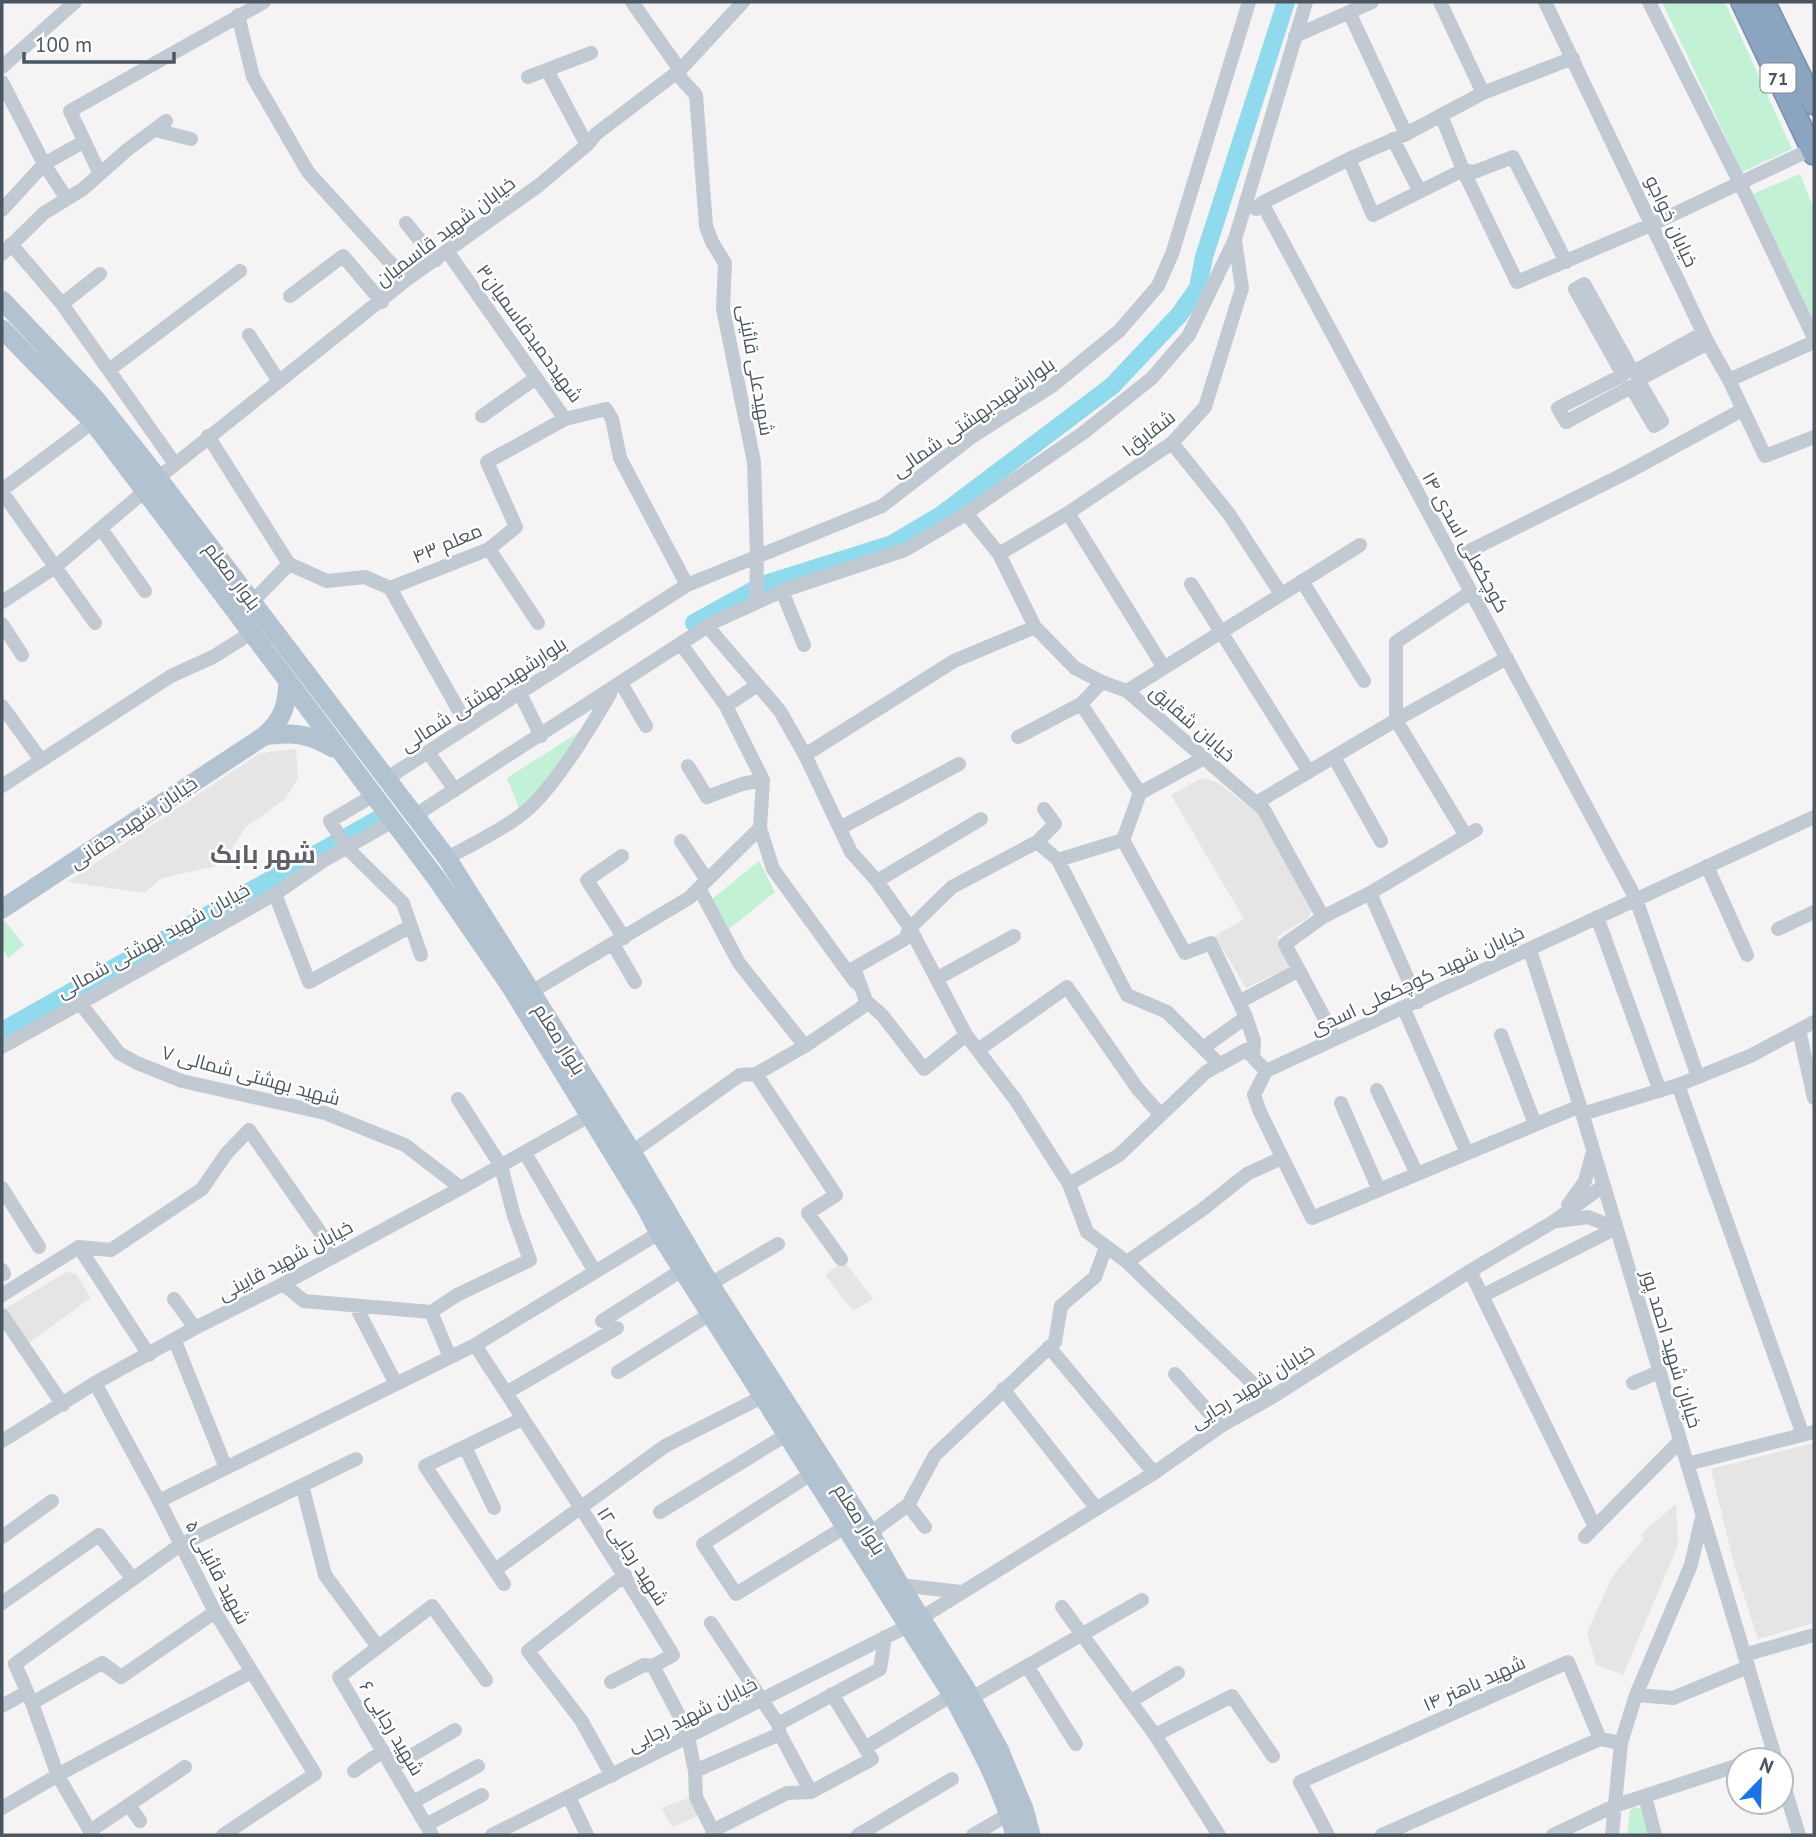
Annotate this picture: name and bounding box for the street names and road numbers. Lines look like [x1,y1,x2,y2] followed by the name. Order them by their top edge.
[1760,64,1796,92] road number: 71
[370,171,520,291] street label: خیابان شهید قاسمیان
[1640,171,1704,271] street label: خیابان خواجو
[472,259,588,407] street label: شهیدحمیدقاسمیان۳
[733,302,779,438] street label: شهیدعلی قائینی
[887,352,1059,482] street label: بلوارشهیدبهشتی شمالی
[1116,405,1180,462] street label: شقایق۱
[1417,467,1515,617] street label: کوچکعلی اسدی ۱۴
[409,518,486,570] street label: معلم ۴۳
[198,537,267,616] street label: بلوار معلم
[395,631,571,757] street label: بلوارشهیدبهشتی شمالی
[1145,679,1241,767] street label: خیابان شقایق
[64,770,202,874] street label: خیابان شهید حقانی
[52,877,254,1003] street label: خیابان شهید بهشتی شمالی
[1306,920,1528,1041] street label: خیابان شهید کوچکعلی اسدی
[527,999,591,1080] street label: بلوار معلم
[159,1040,343,1110] street label: شهید بهشتی شمالی ۷
[213,1214,357,1306] street label: خیابان شهید قایینی
[1635,1266,1707,1431] street label: خیابان شهید احمد پور
[1185,1338,1319,1434] street label: خیابان شهید رجایی
[827,1479,891,1560] street label: بلوار معلم
[592,1502,674,1610] street label: شهید رجایی ۱۲
[180,1516,256,1628] street label: شهید قائینی ۵
[1419,1650,1529,1716] street label: شهید باهنر ۱۴
[623,1671,761,1757] street label: خیابان شهید رجایی
[354,1676,430,1780] street label: شهید رجایی ۶

